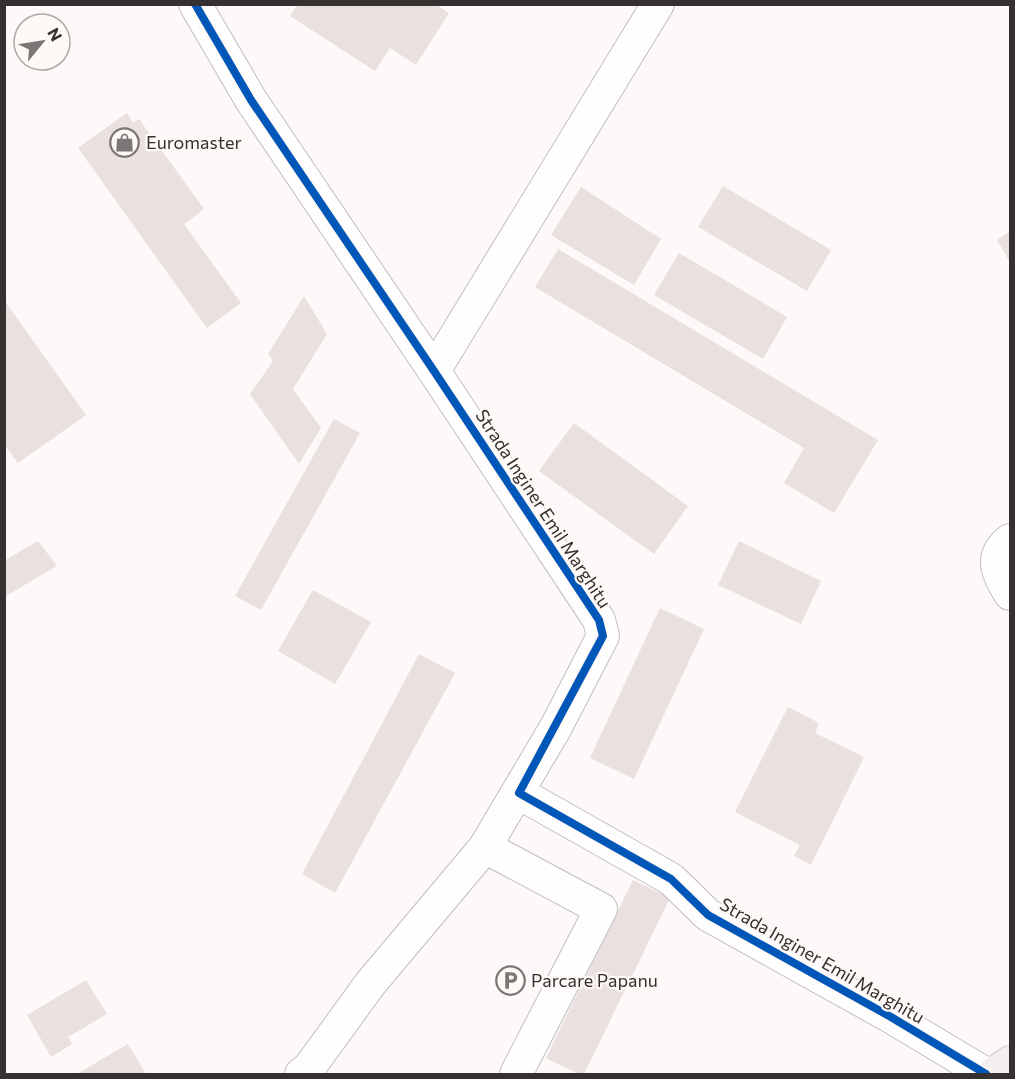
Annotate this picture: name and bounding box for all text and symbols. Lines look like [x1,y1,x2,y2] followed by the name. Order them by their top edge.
[12,12,72,72] north arrow
[44,24,67,44] text: N
[109,127,141,159] shop icon: Euromaster
[146,131,242,153] place label: Euromaster
[471,405,616,612] street label: Strada Inginer Emil Marghitu
[716,892,929,1028] street label: Strada Inginer Emil Marghitu
[494,965,526,997] parking icon: Parcare Papanu
[531,969,658,991] place label: Parcare Papanu

